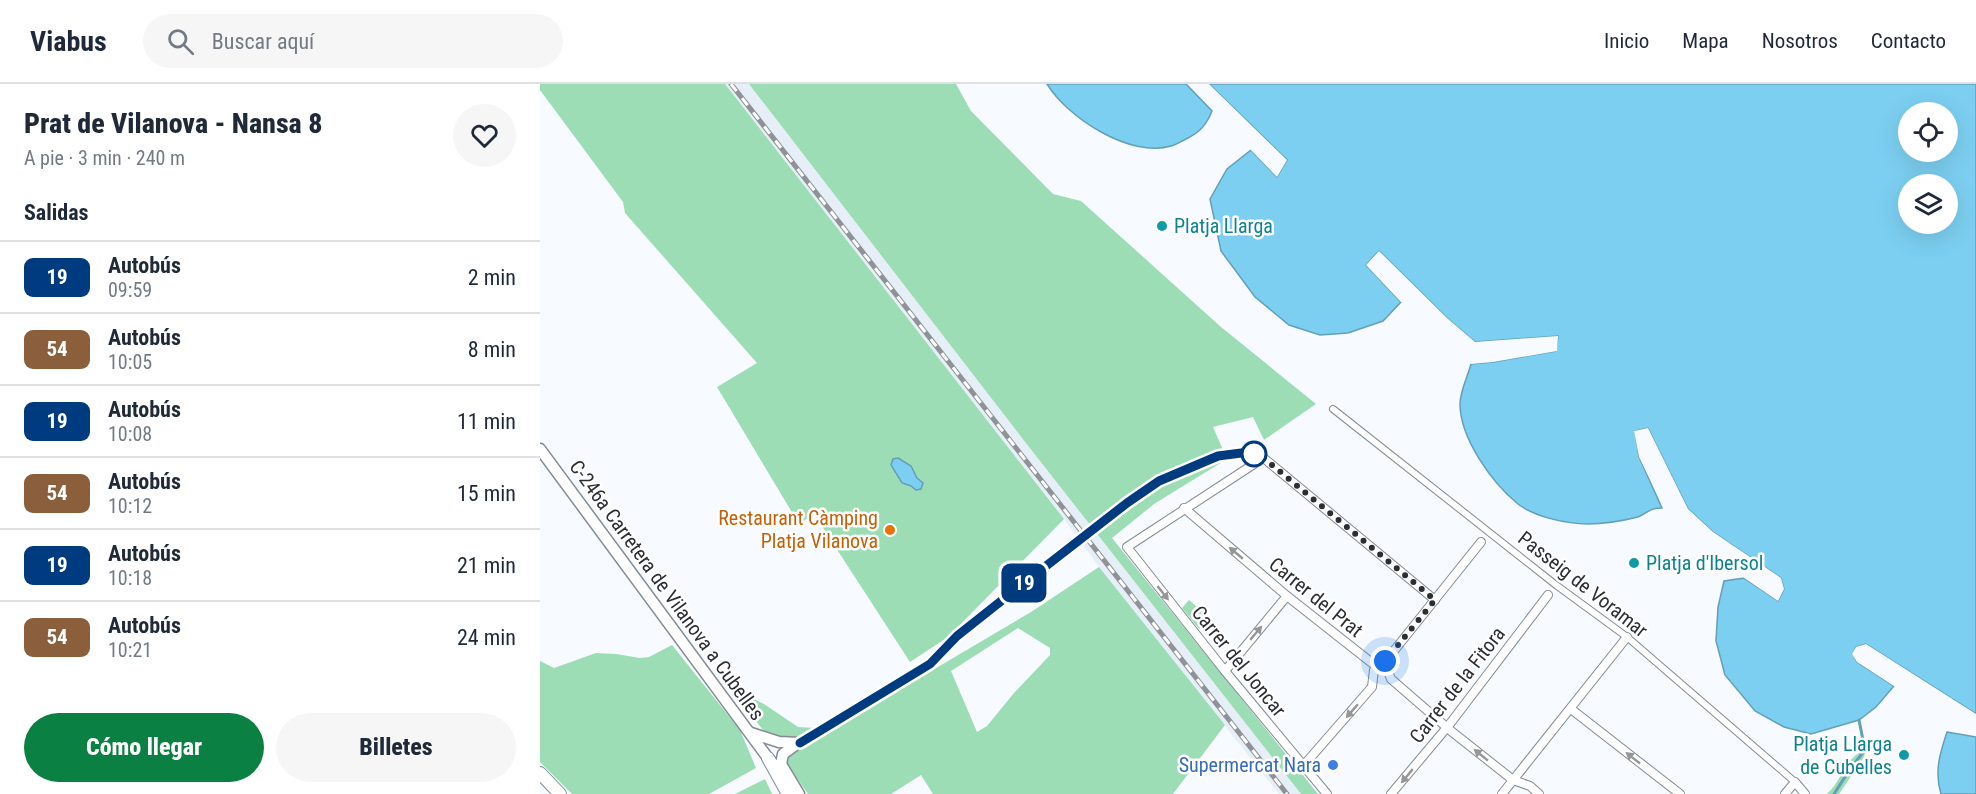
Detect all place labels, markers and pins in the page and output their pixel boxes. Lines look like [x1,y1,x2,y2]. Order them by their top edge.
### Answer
place label: Platja Llarga [1174,214,1273,238]
marker: Platja Llarga [1155,219,1169,233]
unlabelled marker [1241,441,1267,467]
place label: Restaurant Càmping Platja Vilanova [718,506,878,553]
marker: Restaurant Càmping Platja Vilanova [883,523,897,537]
place label: Platja d'Ibersol [1646,551,1763,575]
marker: Platja d'Ibersol [1627,556,1641,570]
place label: Platja Llarga de Cubelles [1793,732,1892,779]
marker: Platja Llarga de Cubelles [1897,748,1911,762]
place label: Supermercat Nara [1179,753,1321,777]
marker: Supermercat Nara [1326,758,1340,772]

